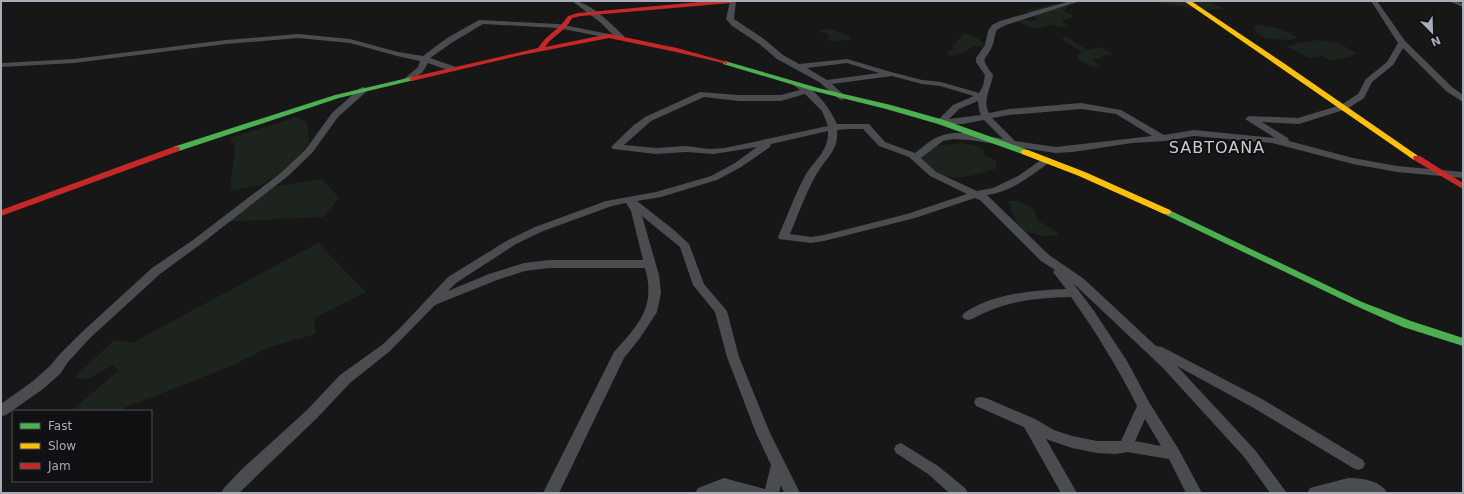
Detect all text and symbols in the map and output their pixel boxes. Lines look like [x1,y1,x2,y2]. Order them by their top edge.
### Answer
north arrow [1412,12,1452,52]
text: N [1429,33,1442,49]
district label: SABTOANA [1169,138,1265,157]
legend [12,410,152,482]
text: Fast [48,419,72,433]
text: Slow [48,439,76,453]
text: Jam [47,459,71,473]

